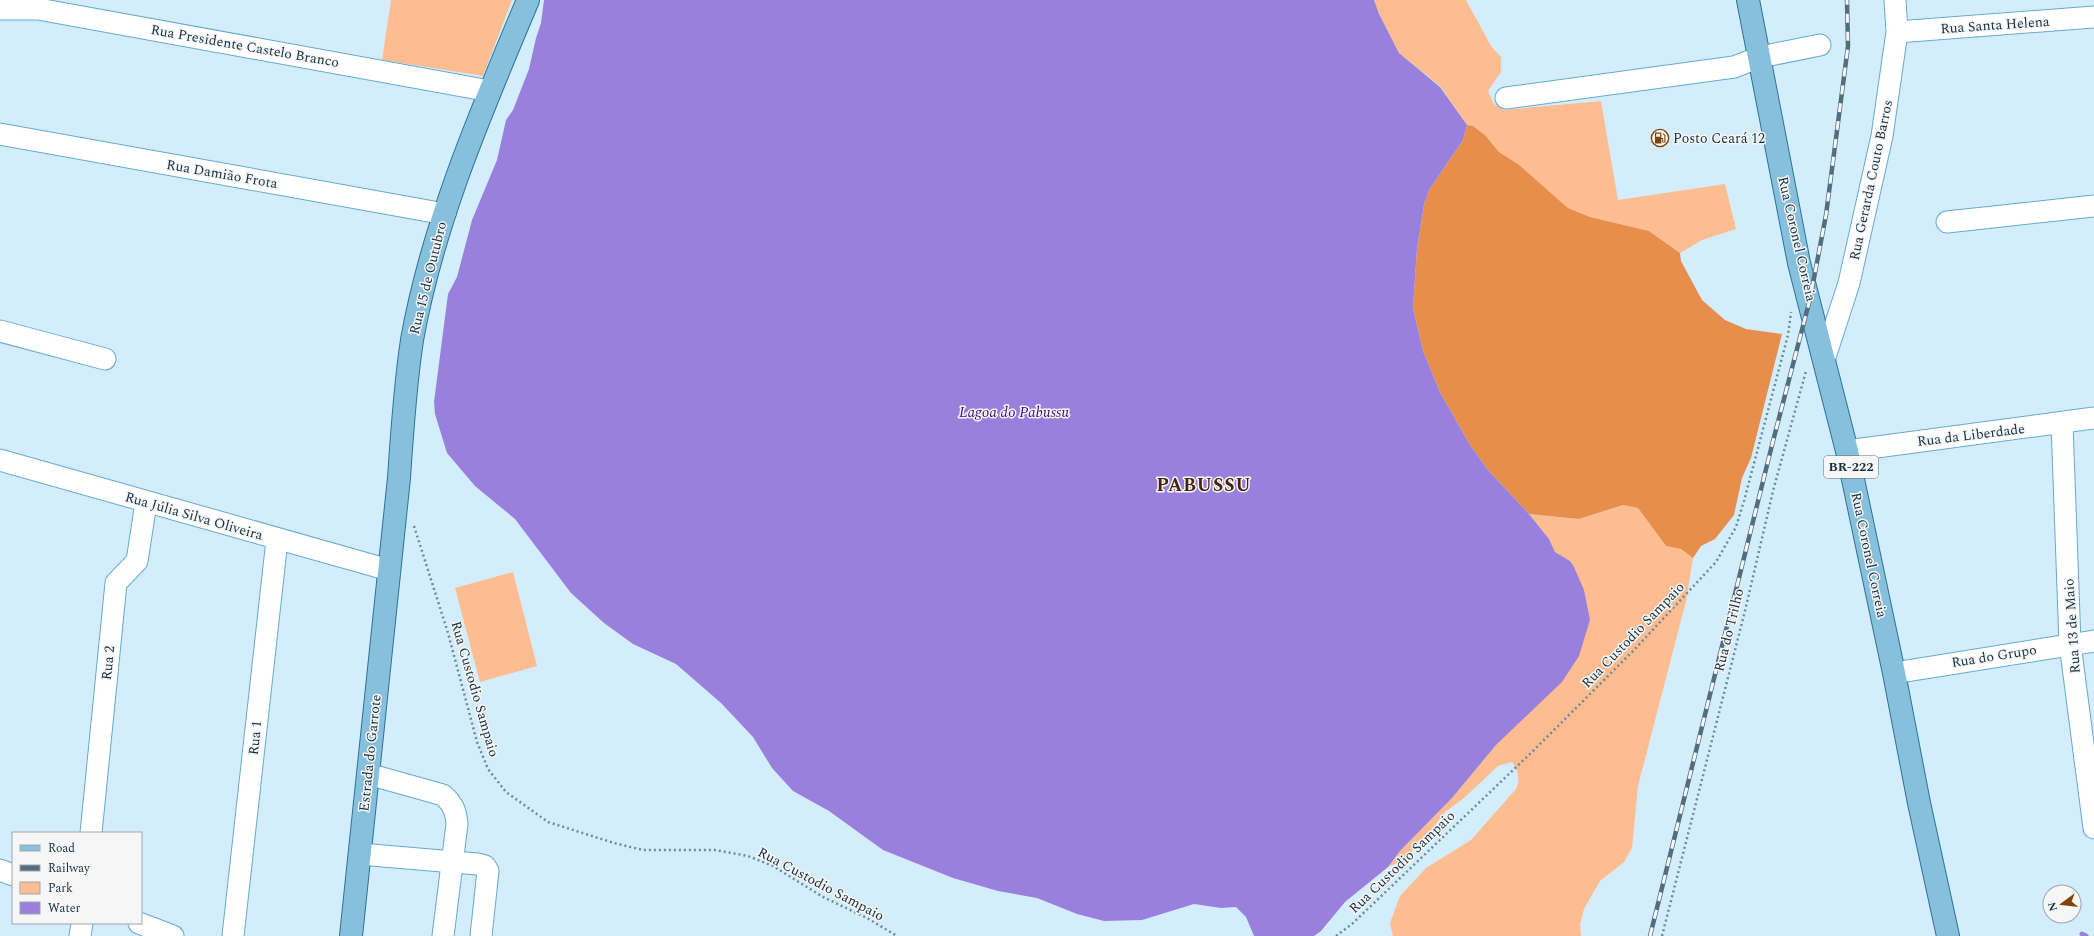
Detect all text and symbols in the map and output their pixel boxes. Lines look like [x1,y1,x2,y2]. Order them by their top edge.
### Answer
street label: Rua Santa Helena [1940,11,2050,39]
street label: Rua Presidente Castelo Branco [149,19,341,73]
street label: Rua Gerarda Couto Barros [1844,98,1898,262]
fuel station icon: Posto Ceará 12 [1650,128,1670,148]
place label: Posto Ceará 12 [1673,128,1765,149]
street label: Rua Damião Frota [165,154,279,194]
street label: Rua Coronel Correia [1772,174,1822,304]
street label: Rua 15 de Outubro [404,219,452,337]
water label: Lagoa do Pabussu [959,401,1069,424]
street label: Rua da Liberdade [1916,418,2026,452]
road number: BR-222 [1824,456,1878,478]
district label: PABUSSU [1156,472,1252,499]
street label: Rua Júlia Silva Oliveira [123,486,266,546]
street label: Rua Coronel Correia [1845,490,1893,620]
street label: Rua Custodio Sampaio [1577,577,1689,693]
street label: Rua 13 de Maio [2058,578,2086,674]
street label: Rua do Trilho [1709,586,1749,674]
street label: Rua Custodio Sampaio [446,619,504,759]
street label: Rua do Grupo [1950,639,2038,673]
street label: Rua 2 [96,645,120,681]
street label: Estrada do Garrote [353,693,387,813]
street label: Rua 1 [243,720,267,756]
street label: Rua Custodio Sampaio [1344,806,1460,918]
legend [12,832,142,924]
text: Road [48,839,75,858]
street label: Rua Custodio Sampaio [754,842,888,926]
text: Railway [48,859,91,878]
text: Park [48,879,73,898]
north arrow [2042,884,2082,924]
text: Water [48,899,80,918]
text: N [2043,900,2062,913]

